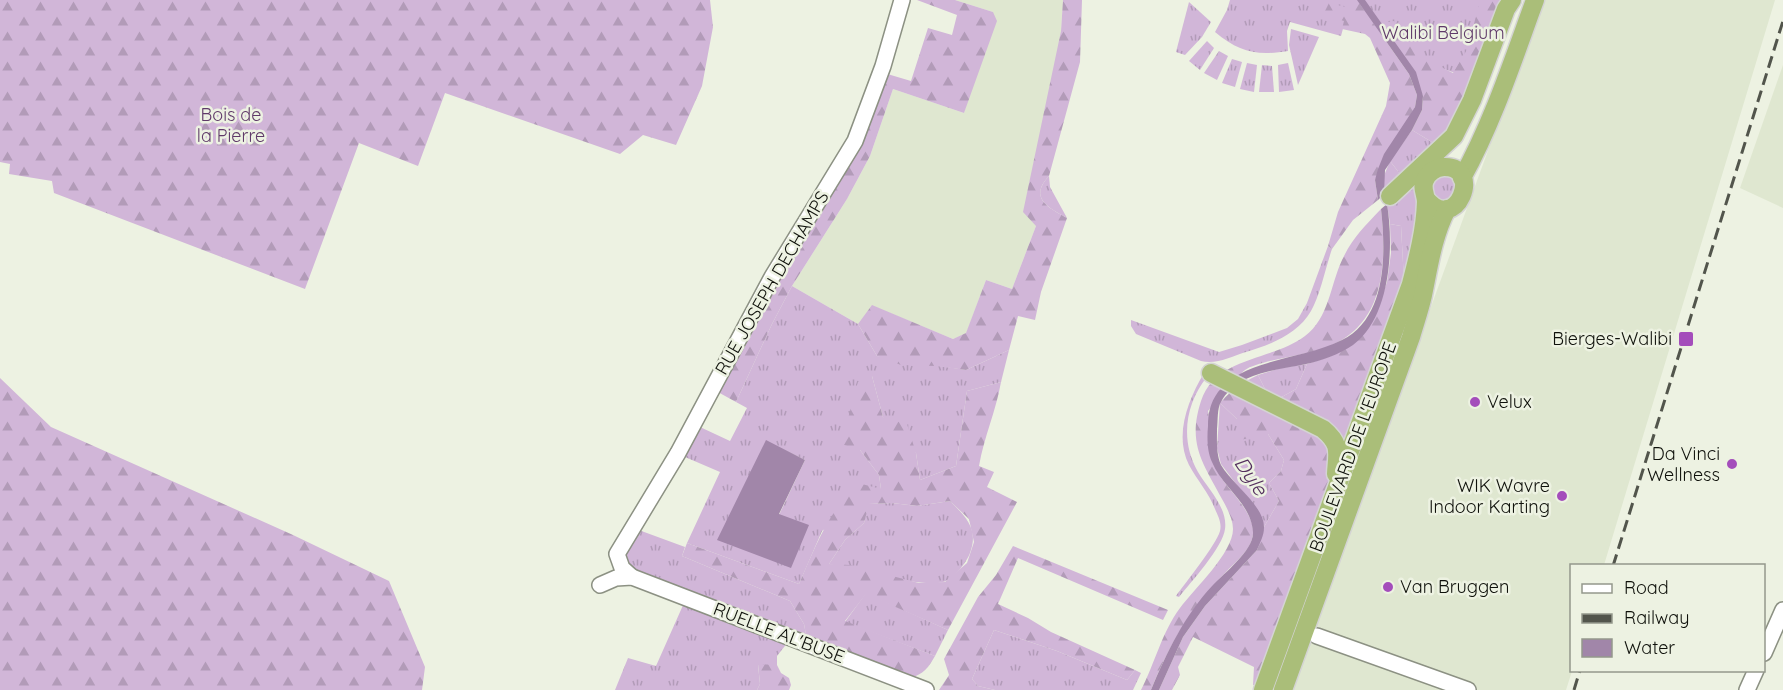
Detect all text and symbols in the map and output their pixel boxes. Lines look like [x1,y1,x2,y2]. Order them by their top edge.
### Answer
park label: Walibi Belgium [1381,21,1505,44]
park label: Bois de la Pierre [197,103,265,147]
street label: RUE JOSEPH DECHAMPS [710,187,834,379]
place label: Bierges-Walibi [1552,327,1672,350]
marker: Bierges-Walibi [1677,330,1695,348]
street label: BOULEVARD DE L'EUROPE [1304,339,1401,555]
place label: Velux [1487,390,1532,413]
marker: Velux [1468,395,1482,409]
place label: Da Vinci Wellness [1647,442,1720,486]
water label: Dyle [1229,452,1274,500]
marker: Da Vinci Wellness [1725,457,1739,471]
place label: WIK Wavre Indoor Karting [1429,474,1550,518]
marker: WIK Wavre Indoor Karting [1555,489,1569,503]
legend [1570,564,1765,672]
place label: Van Bruggen [1400,575,1509,598]
text: Road [1624,576,1669,599]
marker: Van Bruggen [1381,580,1395,594]
street label: RUELLE AL'BUSE [710,597,848,668]
text: Railway [1624,606,1690,629]
text: Water [1624,636,1675,659]

